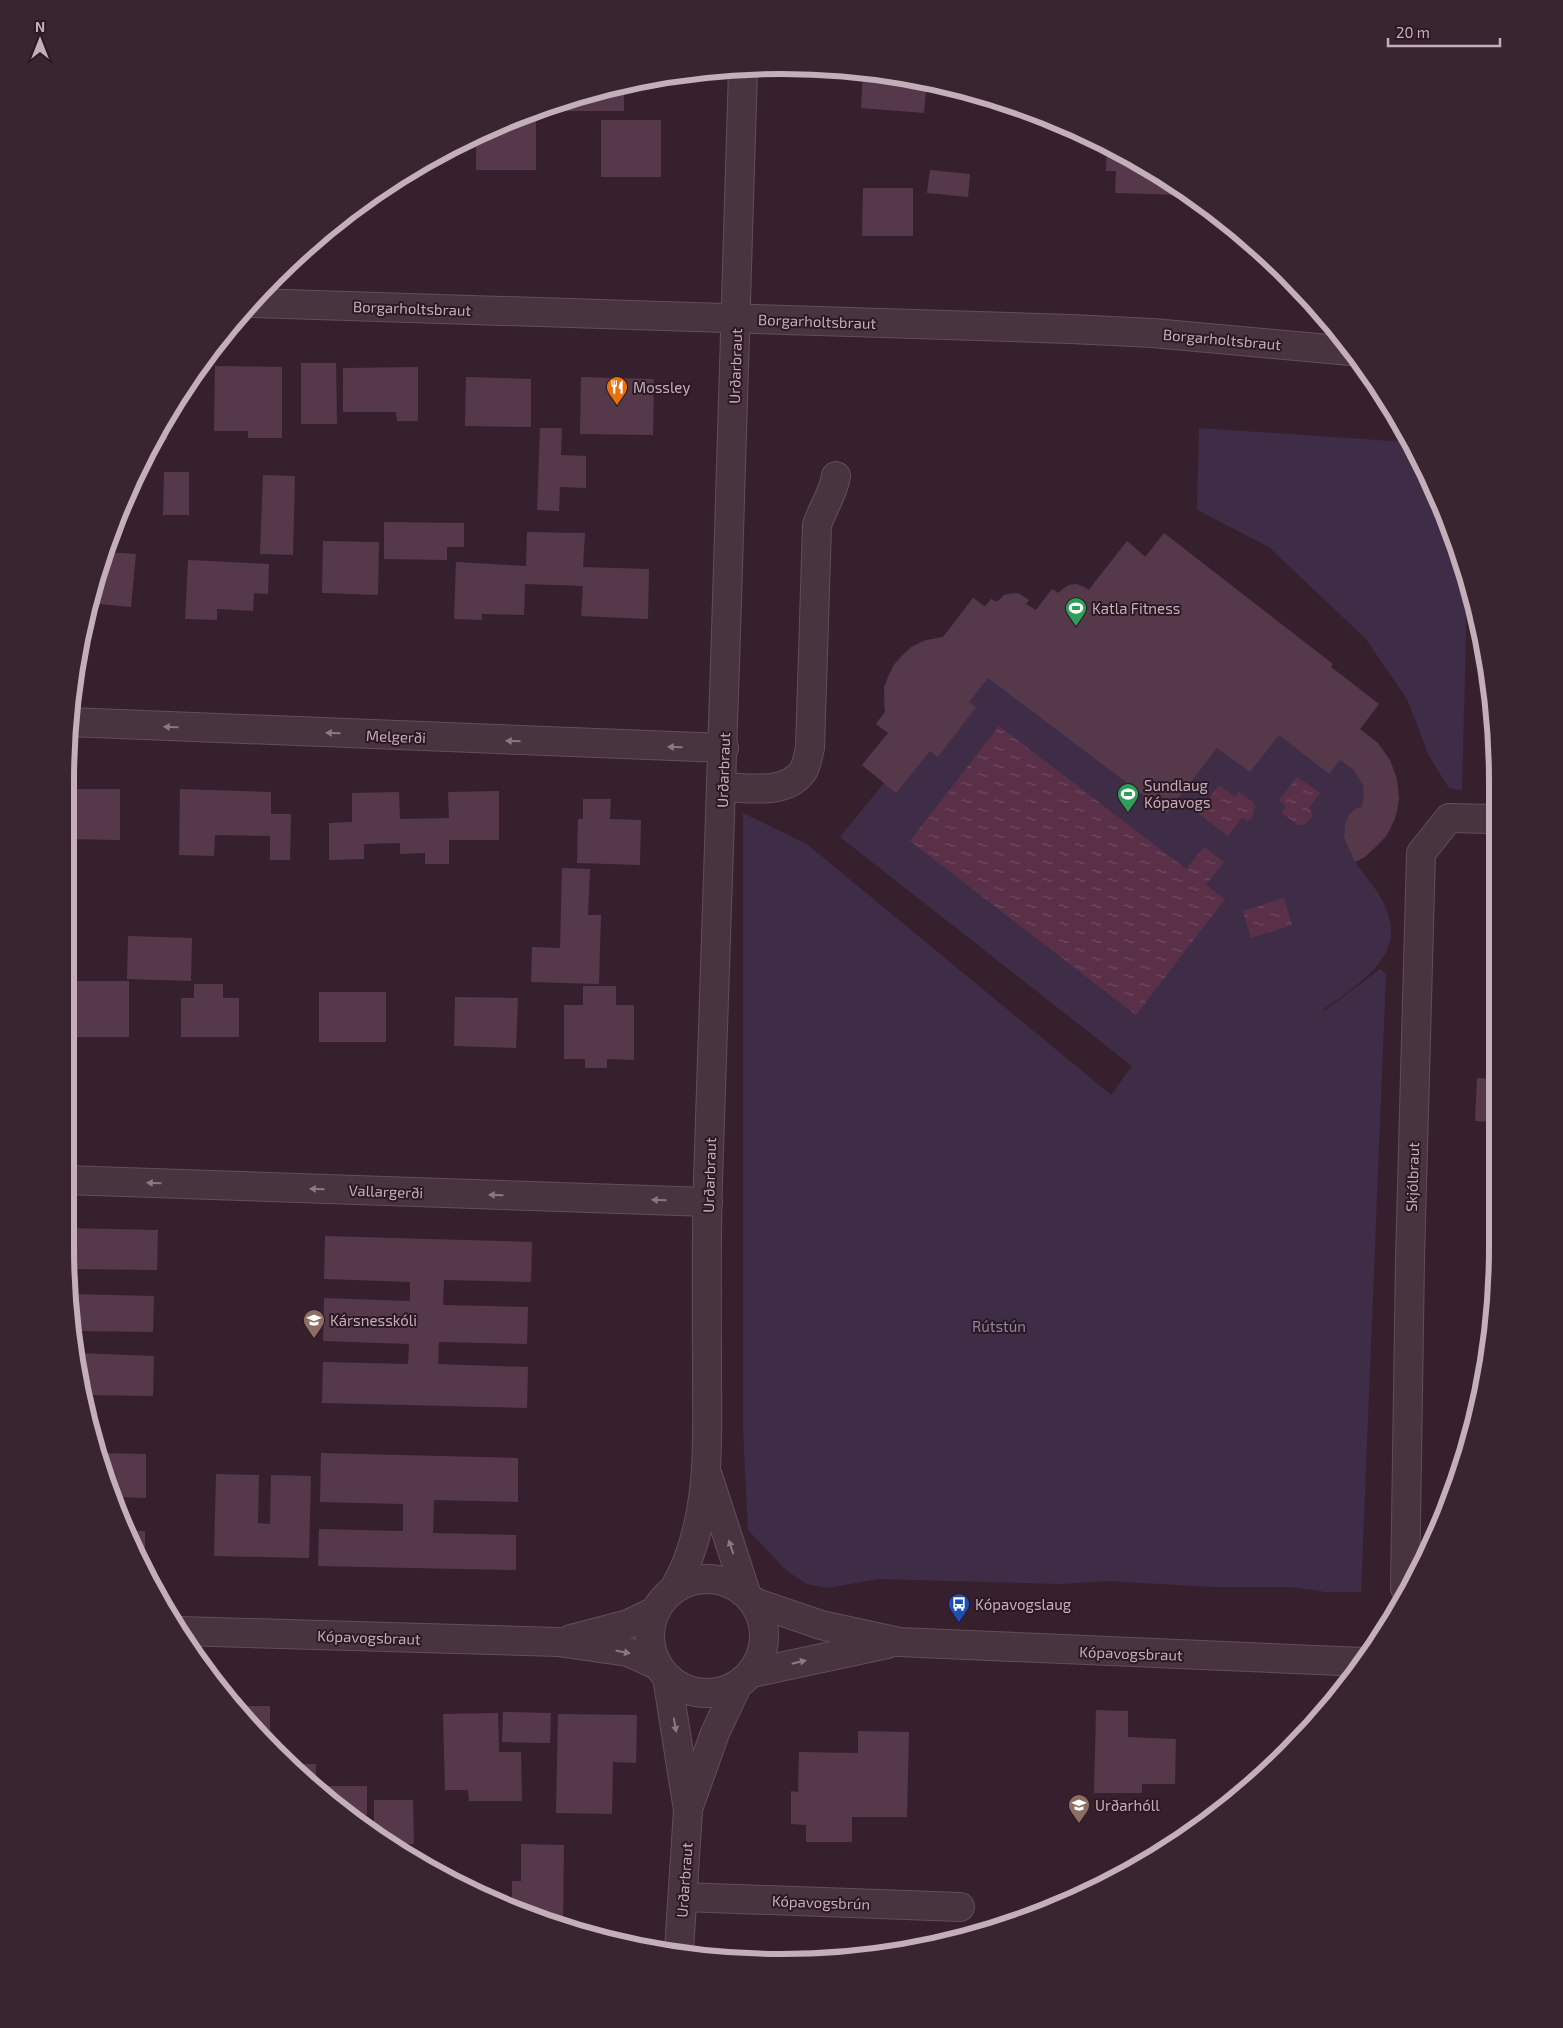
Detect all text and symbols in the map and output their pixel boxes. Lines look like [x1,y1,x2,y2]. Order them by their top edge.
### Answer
north arrow [15,15,65,65]
scale bar [1388,15,1500,47]
text: N [35,18,45,35]
text: 20 m [1396,23,1430,41]
street label: Borgarholtsbraut [353,297,472,319]
street label: Borgarholtsbraut [758,310,877,332]
street label: Borgarholtsbraut [1162,325,1282,353]
street label: Urðarbraut [725,328,745,404]
restaurant icon: Mossley [605,375,629,406]
place label: Mossley [633,378,690,396]
sports icon: Katla Fitness [1064,596,1088,627]
place label: Katla Fitness [1092,599,1180,617]
one-way arrow [162,722,178,730]
street label: Melgerði [366,726,426,746]
one-way arrow [325,729,341,737]
street label: Urðarbraut [713,732,733,808]
one-way arrow [504,736,520,744]
one-way arrow [667,743,683,751]
place label: Sundlaug Kópavogs [1144,776,1211,811]
sports icon: Sundlaug Kópavogs [1116,782,1140,813]
street label: Urðarbraut [699,1137,719,1213]
street label: Skjólbraut [1402,1142,1423,1212]
one-way arrow [146,1179,162,1187]
street label: Vallargerði [348,1181,424,1201]
one-way arrow [308,1184,324,1192]
one-way arrow [488,1191,504,1199]
one-way arrow [651,1196,667,1204]
school or university icon: Kársnesskóli [302,1308,326,1339]
place label: Kársnesskóli [330,1311,417,1329]
park label: Rútstún [972,1317,1026,1335]
one-way arrow [727,1539,734,1554]
bus stop icon: Kópavogslaug [947,1592,971,1623]
place label: Kópavogslaug [975,1595,1072,1613]
street label: Kópavogsbraut [317,1626,421,1648]
street label: Kópavogsbraut [1079,1642,1183,1664]
one-way arrow [615,1648,630,1656]
one-way arrow [792,1658,807,1666]
one-way arrow [672,1718,680,1734]
school or university icon: Urðarhóll [1067,1793,1091,1824]
place label: Urðarhóll [1095,1796,1160,1814]
street label: Urðarbraut [672,1841,696,1918]
street label: Kópavogsbrún [772,1891,870,1913]

